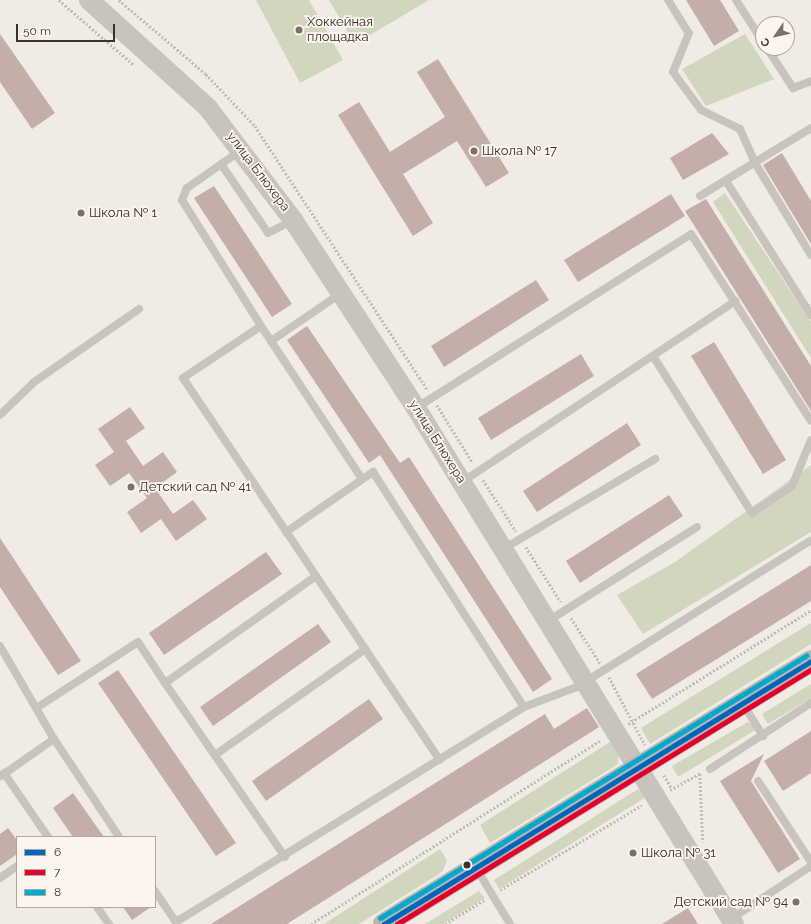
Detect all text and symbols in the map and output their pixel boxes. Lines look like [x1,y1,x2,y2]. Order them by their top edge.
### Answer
place label: Хоккейная площадка [307,15,373,46]
scale bar [18,16,117,42]
north arrow [755,16,795,56]
text: 50 m [23,24,51,38]
marker: Хоккейная площадка [294,25,304,35]
text: С [758,36,773,49]
street label: улица Блюхера [223,129,293,215]
place label: Школа № 17 [482,143,557,159]
marker: Школа № 17 [469,146,479,156]
place label: Школа № 1 [89,205,157,221]
marker: Школа № 1 [76,208,86,218]
street label: улица Блюхера [405,397,469,487]
place label: Детский сад № 41 [139,479,251,495]
marker: Детский сад № 41 [126,482,136,492]
legend [16,836,156,908]
text: 6 [54,845,61,859]
place label: Школа № 31 [641,845,716,861]
marker: Школа № 31 [628,848,638,858]
unlabelled marker [462,860,472,870]
text: 7 [54,865,60,879]
text: 8 [54,885,61,899]
place label: Детский сад № 94 [674,894,788,910]
marker: Детский сад № 94 [791,897,801,907]

